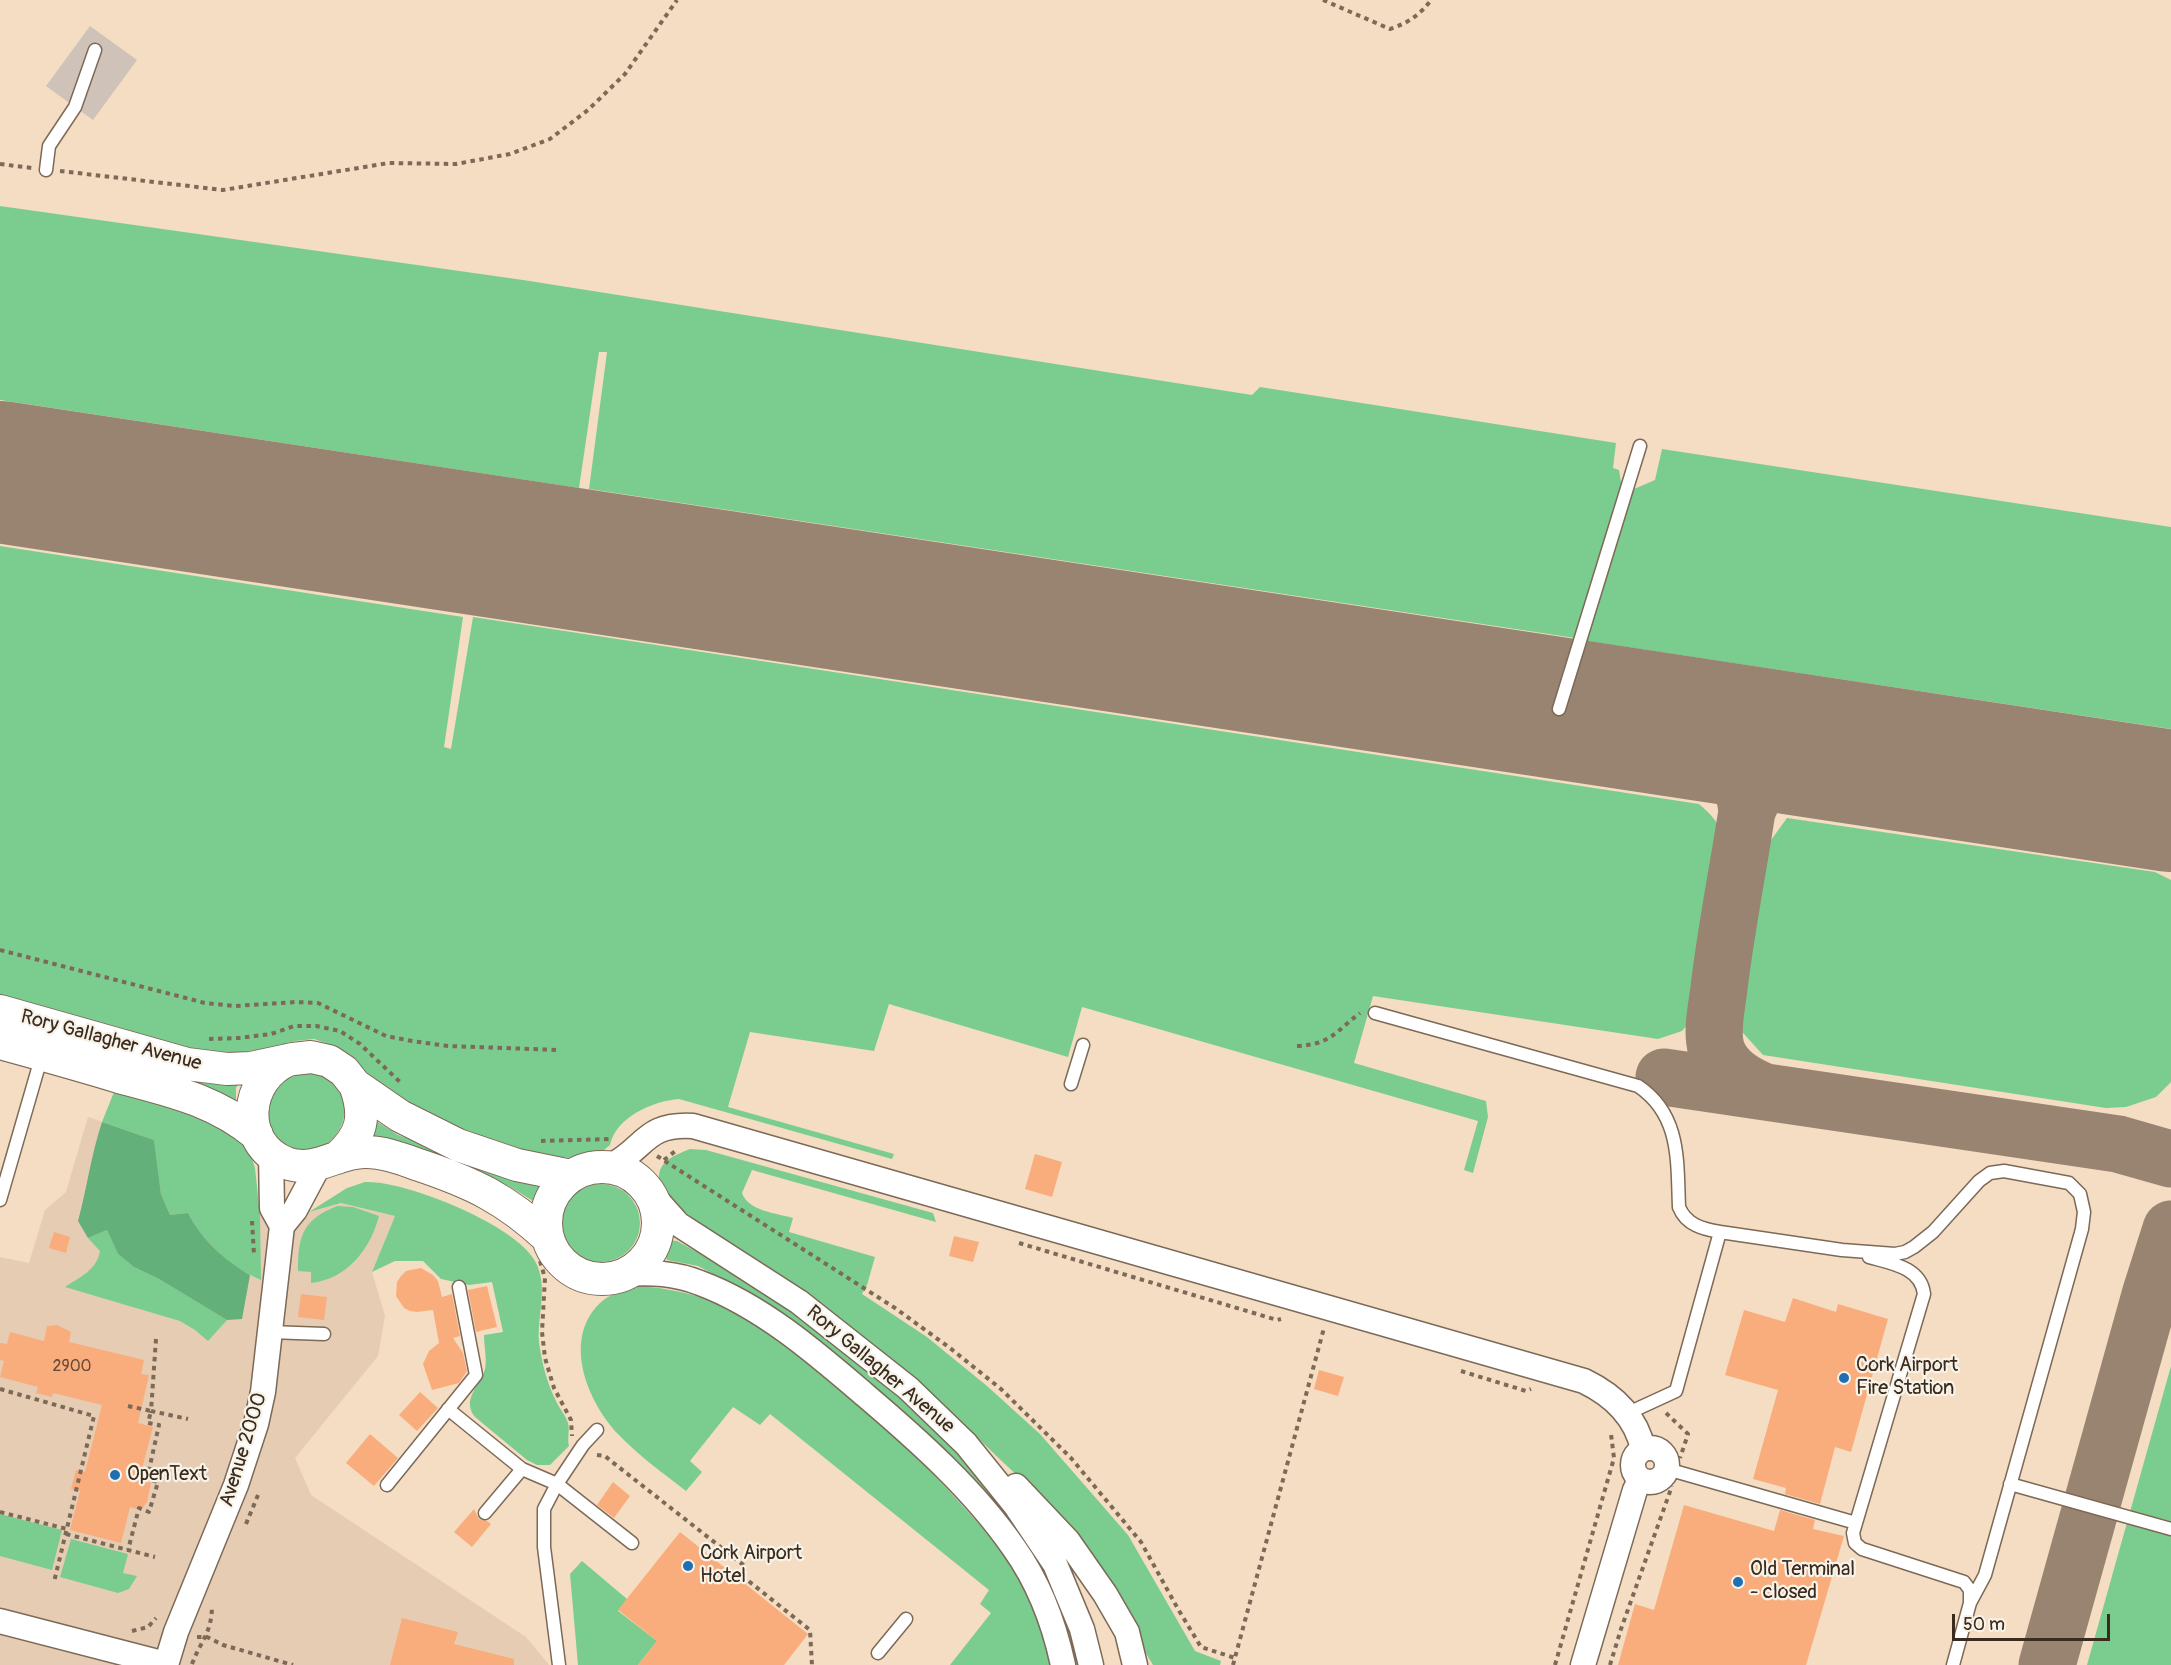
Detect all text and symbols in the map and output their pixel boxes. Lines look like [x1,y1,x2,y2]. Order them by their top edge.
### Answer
street label: Rory Gallagher Avenue [18,1005,204,1077]
street label: Rory Gallagher Avenue [801,1301,959,1439]
place label: Cork Airport Fire Station [1856,1354,1958,1401]
house number: 2900 [52,1357,92,1377]
marker: Cork Airport Fire Station [1837,1371,1851,1385]
street label: Avenue 2000 [215,1390,273,1510]
place label: OpenText [127,1463,207,1487]
marker: OpenText [108,1468,122,1482]
place label: Cork Airport Hotel [700,1542,802,1589]
place label: Old Terminal - closed [1750,1558,1855,1605]
marker: Cork Airport Hotel [681,1559,695,1573]
marker: Old Terminal - closed [1731,1575,1745,1589]
scale bar [1955,1602,2112,1640]
text: 50 m [1963,1613,2005,1636]

